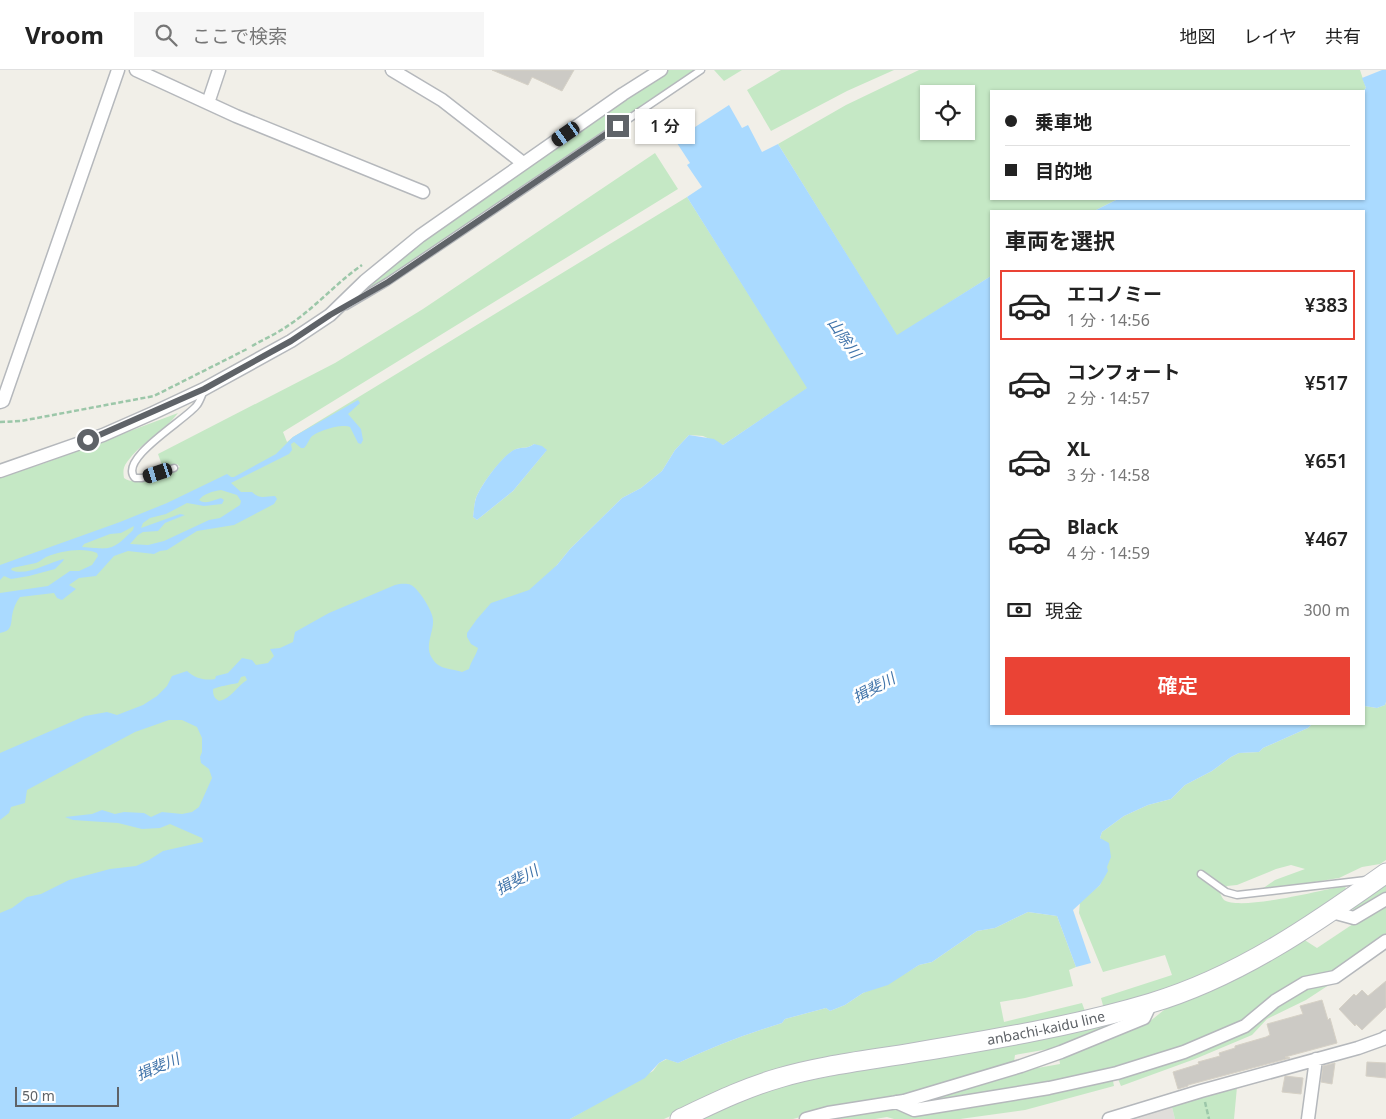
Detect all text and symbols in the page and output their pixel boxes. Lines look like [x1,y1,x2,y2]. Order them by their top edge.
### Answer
search box [134,12,484,57]
text: Vroom [25,18,104,51]
icon: search [152,21,180,49]
text: ここで検索 [192,23,287,49]
text: 地図 [1180,24,1216,48]
text: レイヤ [1244,24,1297,48]
text: 共有 [1325,24,1361,48]
map controls [920,85,975,140]
button: locate [920,85,975,140]
callout: 1 分 [636,108,696,144]
text: 乗車地 [1035,109,1092,135]
route end [607,115,629,137]
text: 1 分 [650,115,680,137]
car [549,119,582,149]
text: 目的地 [1035,158,1092,184]
text: 車両を選択 [1005,225,1115,255]
text: エコノミー [1067,281,1162,307]
icon: car [1007,283,1052,328]
text: ¥383 [1305,292,1348,318]
text: 1 分 · 14:56 [1067,309,1150,331]
water label: 山除川 [824,313,867,363]
text: コンフォート [1067,359,1180,385]
icon: car [1007,361,1052,406]
text: ¥517 [1305,370,1348,396]
text: 2 分 · 14:57 [1067,387,1150,409]
route start [77,429,99,451]
text: XL [1067,436,1090,462]
icon: car [1007,439,1052,484]
text: ¥651 [1305,448,1348,474]
car [141,461,174,485]
text: 3 分 · 14:58 [1067,464,1150,486]
text: Black [1067,514,1118,540]
icon: car [1007,517,1052,562]
text: ¥467 [1305,526,1348,552]
text: 4 分 · 14:59 [1067,542,1150,564]
icon: cash [1005,596,1033,624]
text: 現金 [1045,598,1083,624]
text: 300 m [1303,599,1350,621]
button: 確定 [1005,657,1350,715]
water label: 揖斐川 [849,667,900,707]
water label: 揖斐川 [492,859,543,899]
street label: anbachi-kaidu line [985,1006,1107,1049]
water label: 揖斐川 [133,1047,184,1084]
scale bar [15,1084,119,1107]
text: 50 m [22,1086,55,1105]

